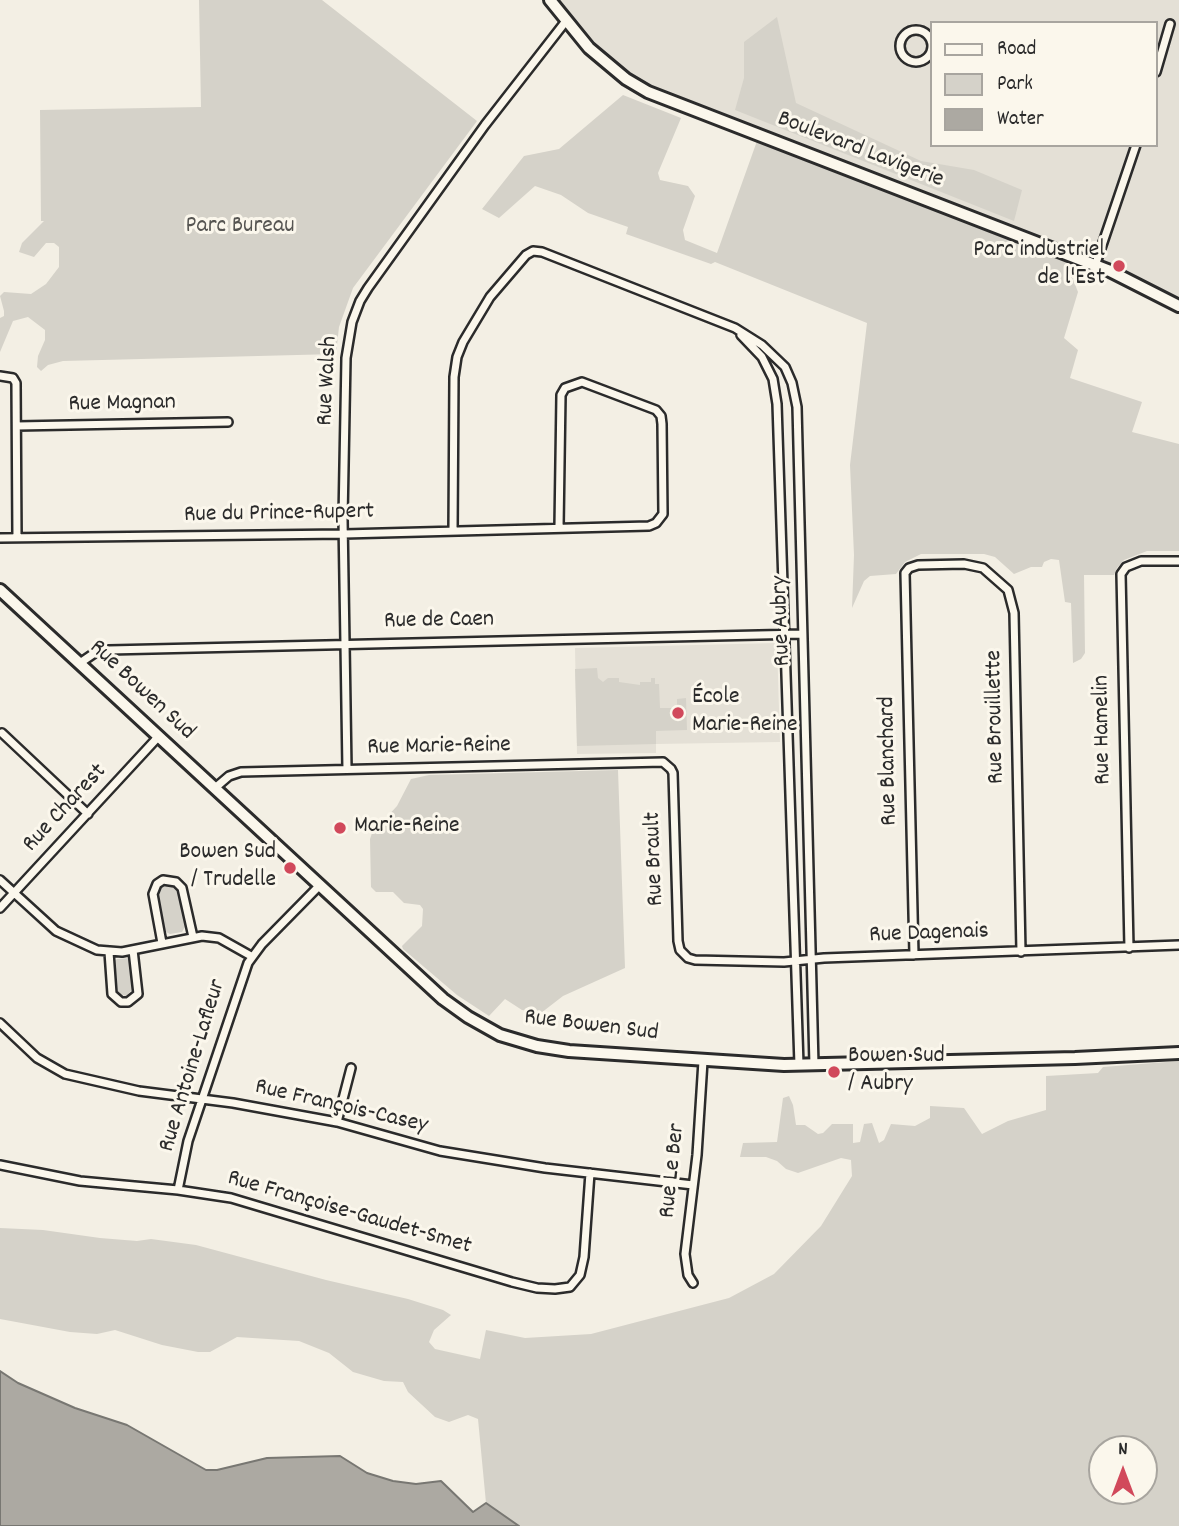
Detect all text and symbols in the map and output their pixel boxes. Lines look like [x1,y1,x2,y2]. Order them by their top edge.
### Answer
legend [930,21,1158,147]
text: Road [997,35,1036,65]
text: Park [997,70,1033,100]
text: Water [997,105,1044,135]
street label: Boulevard Lavigerie [773,106,947,196]
park label: Parc Bureau [186,214,294,242]
place label: Parc industriel de l'Est [973,238,1105,294]
marker: Parc industriel de l'Est [1111,258,1127,274]
street label: Rue Walsh [312,335,346,427]
street label: Rue Magnan [68,390,176,420]
street label: Rue du Prince-Rupert [184,499,374,531]
street label: Rue Aubry [767,575,799,667]
street label: Rue de Caen [384,607,494,637]
street label: Rue Bowen Sud [82,634,200,748]
street label: Rue Brouillette [981,650,1013,784]
street label: Rue Hamelin [1089,675,1119,785]
place label: École Marie-Reine [692,685,798,741]
street label: Rue Blanchard [874,696,906,826]
marker: École Marie-Reine [670,705,686,721]
street label: Rue Marie-Reine [367,732,511,764]
street label: Rue Charest [18,759,114,859]
street label: Rue Brault [640,811,672,907]
place label: Marie-Reine [354,814,460,842]
marker: Marie-Reine [332,820,348,836]
place label: Bowen Sud / Trudelle [179,840,276,896]
marker: Bowen Sud / Trudelle [282,860,298,876]
street label: Rue Dagenais [869,919,989,951]
street label: Rue Antoine-Lafleur [154,976,234,1156]
street label: Rue Bowen Sud [522,1004,660,1050]
place label: Bowen Sud / Aubry [848,1044,945,1100]
marker: Bowen Sud / Aubry [826,1064,842,1080]
street label: Rue François-Casey [252,1074,430,1142]
street label: Rue Le Ber [655,1122,693,1220]
street label: Rue Françoise-Gaudet-Smet [224,1165,474,1263]
north arrow [1088,1435,1158,1505]
text: N [1118,1437,1128,1464]

